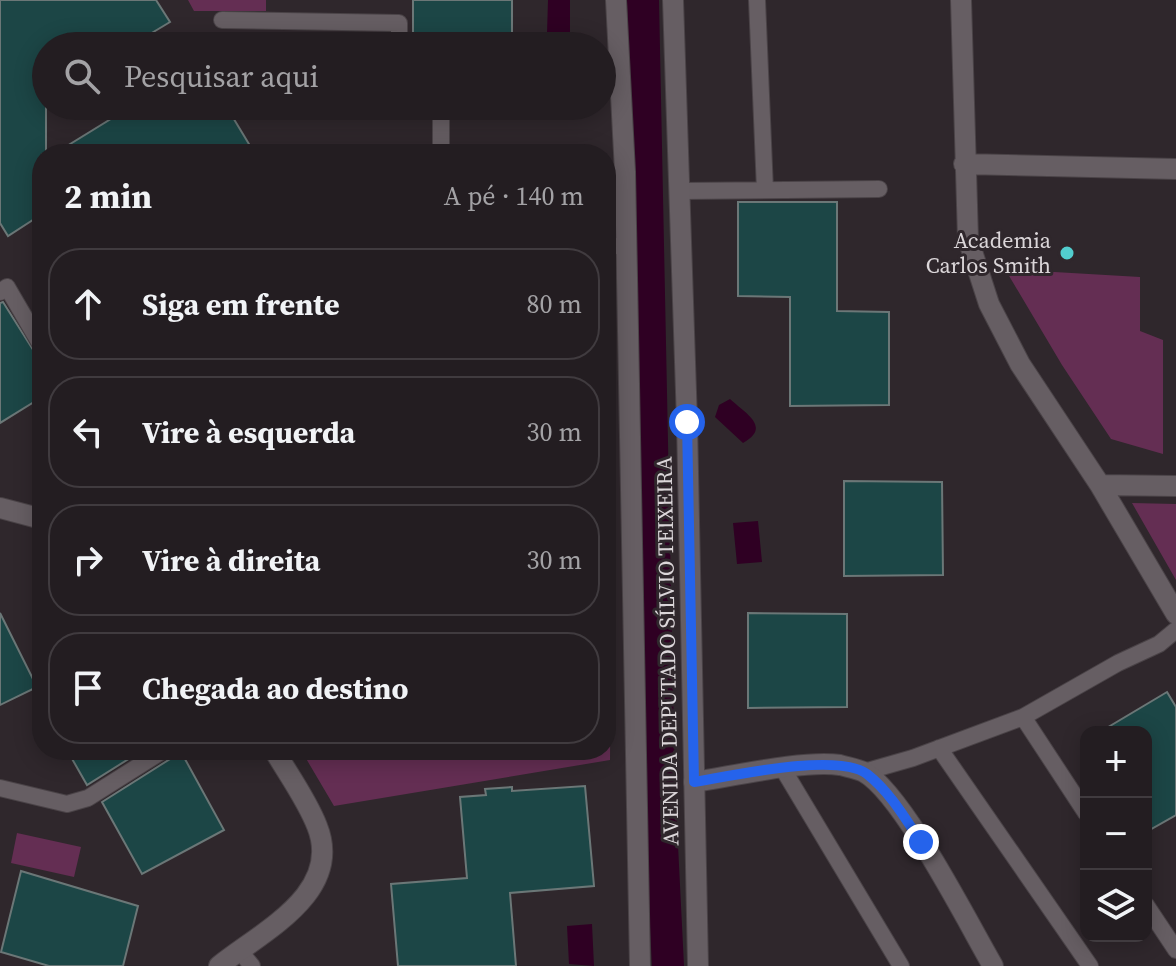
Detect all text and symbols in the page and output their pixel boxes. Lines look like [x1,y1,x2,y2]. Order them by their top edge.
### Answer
search box [32,32,616,120]
icon: search [60,54,104,98]
text: Pesquisar aqui [124,56,319,97]
text: 2 min [64,173,152,219]
text: A pé · 140 m [444,178,584,214]
place label: Academia Carlos Smith [926,225,1052,280]
marker: Academia Carlos Smith [1058,244,1076,262]
icon: ahead [66,282,110,326]
text: Siga em frente [142,284,340,325]
text: 80 m [527,286,582,322]
route start [669,404,705,440]
icon: left [66,410,110,454]
text: Vire à esquerda [142,412,355,453]
text: 30 m [527,414,582,450]
street label: AVENIDA DEPUTADO SÍLVIO TEIXEIRA [649,456,685,846]
icon: right [66,538,110,582]
text: Vire à direita [142,540,321,581]
text: 30 m [527,542,582,578]
icon: arrive [66,666,110,710]
text: Chegada ao destino [142,668,408,709]
map controls [1080,726,1152,942]
button: + [1080,726,1152,798]
button: − [1080,798,1152,870]
route end [903,824,939,860]
button: layers [1080,870,1152,942]

